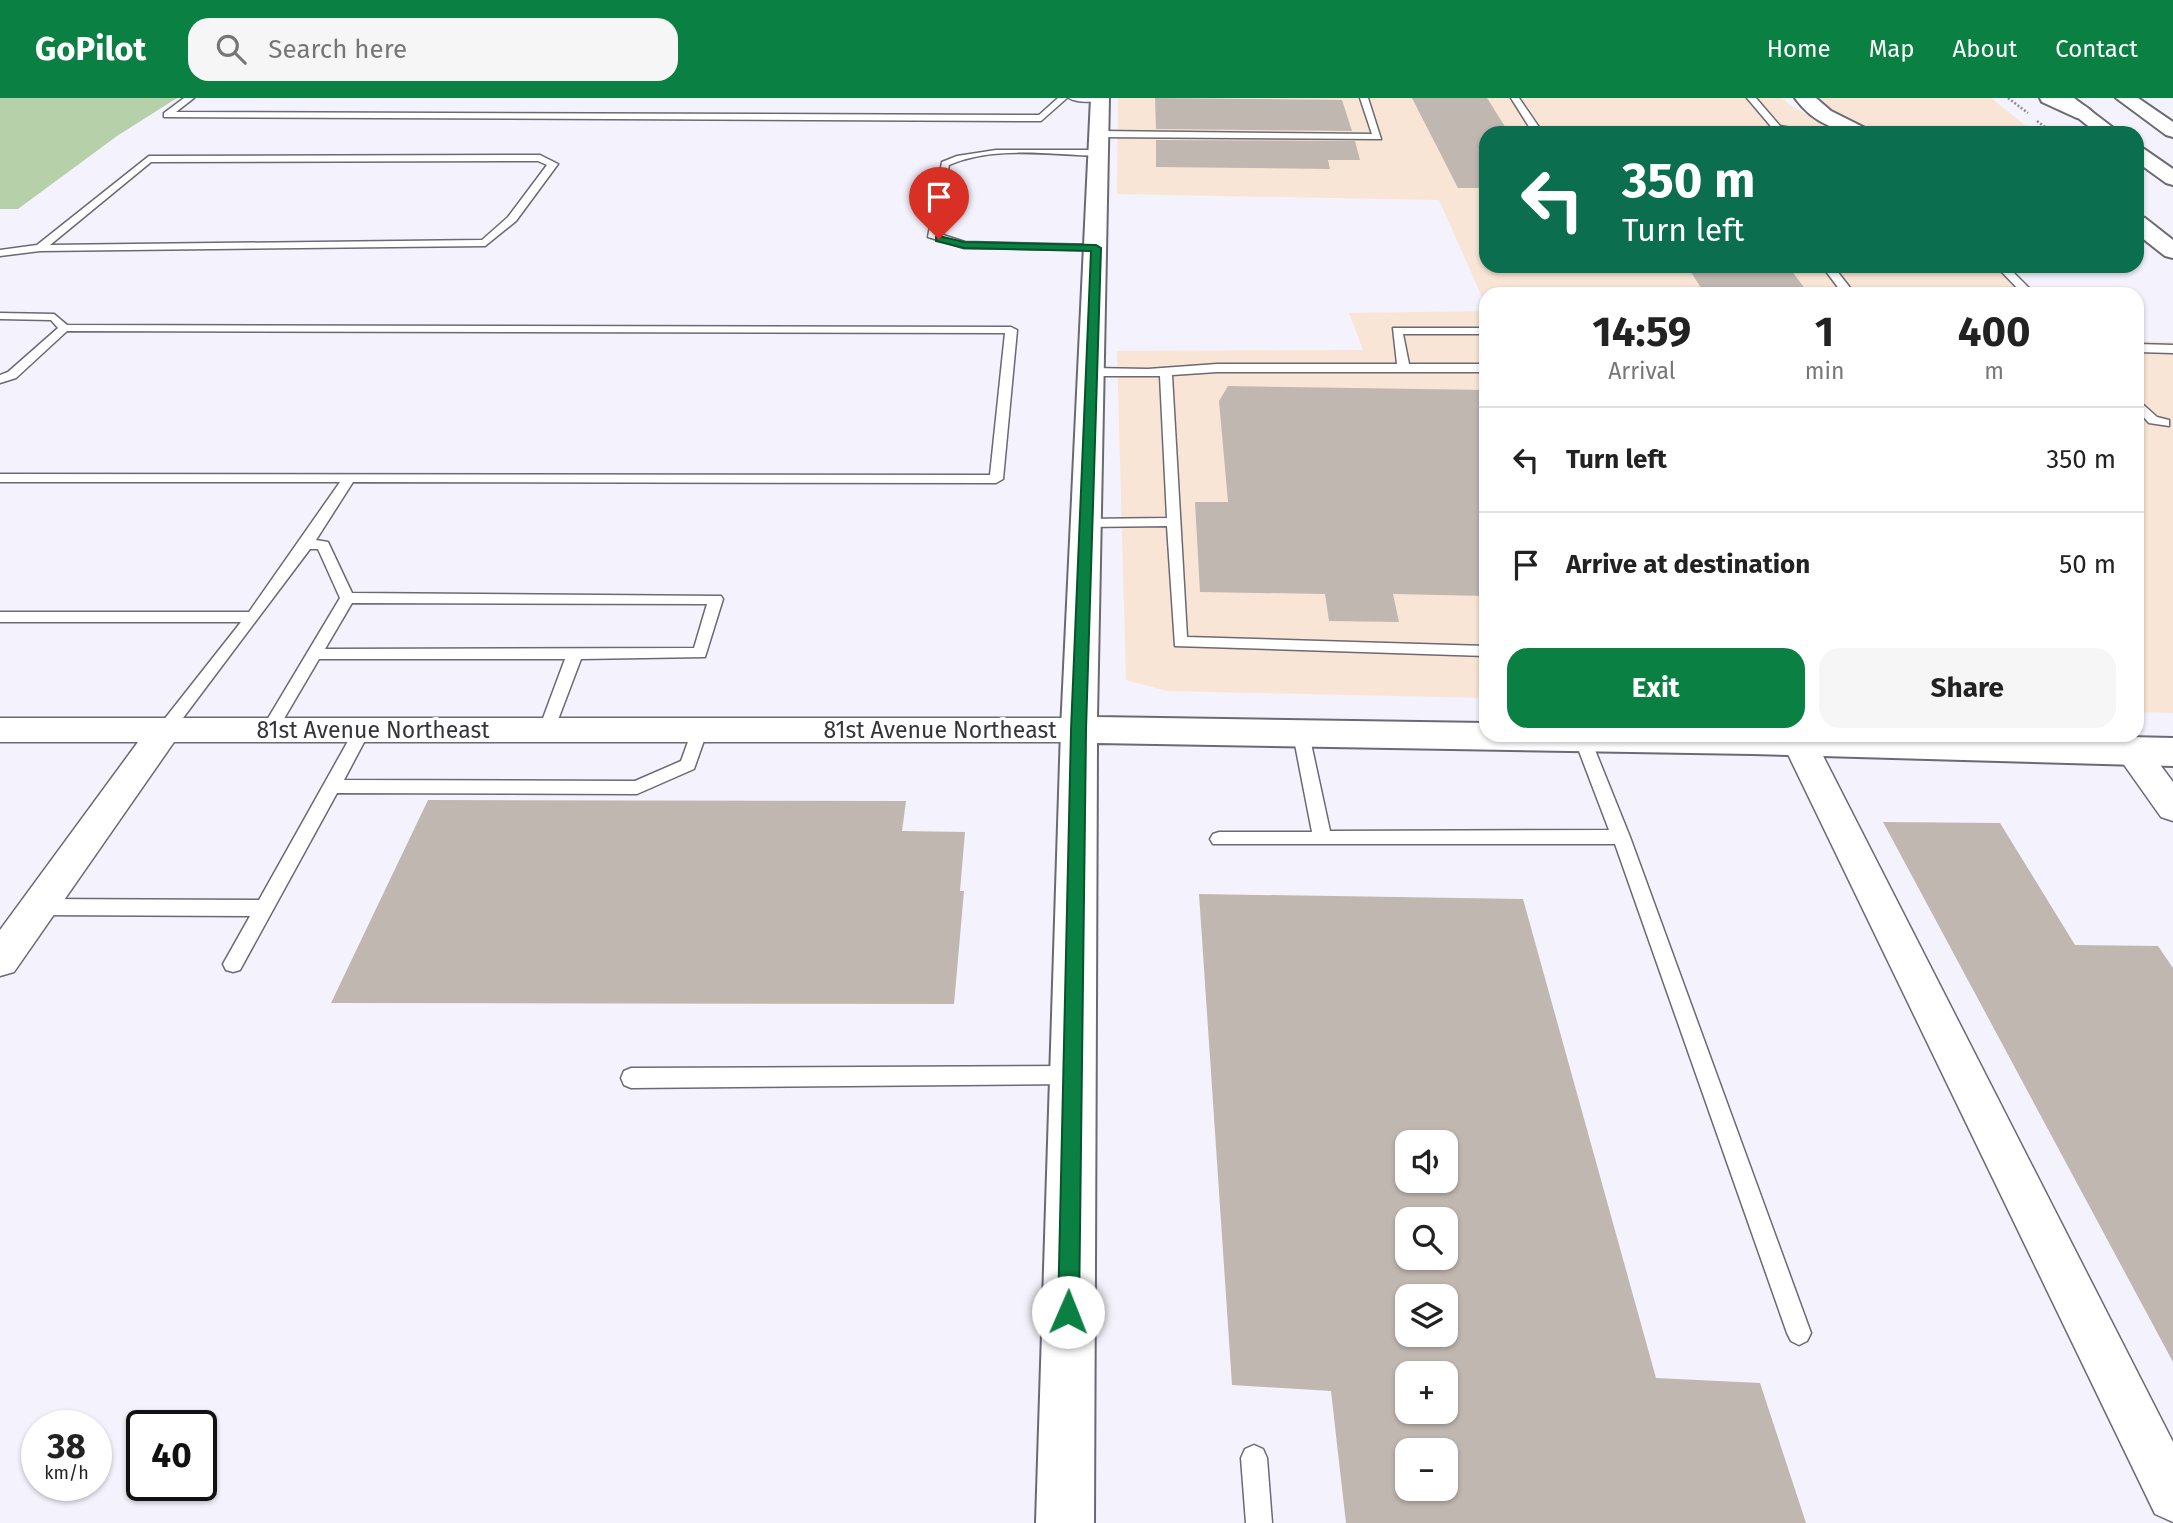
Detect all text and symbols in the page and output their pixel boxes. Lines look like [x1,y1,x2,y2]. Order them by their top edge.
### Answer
search box [188,18,678,81]
text: GoPilot [35,29,146,69]
icon: search [212,30,250,68]
text: Search here [268,34,407,65]
text: Home [1767,35,1831,63]
text: Map [1869,35,1915,63]
text: About [1953,35,2017,63]
text: Contact [2055,35,2138,63]
text: 350 m [1622,151,1755,210]
icon: left [1507,154,1598,245]
pin [909,167,969,239]
icon: arrive [920,178,958,216]
text: Turn left [1622,211,1744,249]
text: 14:59 [1592,307,1691,357]
text: 1 [1815,307,1834,357]
text: 400 [1958,307,2031,357]
text: Arrival [1608,357,1676,385]
text: min [1805,357,1844,385]
text: m [1984,357,2004,385]
icon: left [1507,441,1545,479]
text: Turn left [1566,444,1667,475]
text: 350 m [2046,444,2116,475]
icon: arrive [1507,546,1545,584]
text: Arrive at destination [1566,549,1810,580]
text: 50 m [2059,549,2116,580]
button: Exit [1507,648,1805,728]
button: Share [1819,648,2116,728]
street label: 81st Avenue Northeast [257,716,490,744]
street label: 81st Avenue Northeast [824,716,1057,744]
map controls [1395,1130,1458,1501]
button: sound [1395,1130,1458,1193]
button: search [1395,1207,1458,1270]
position arrow [1031,1275,1105,1349]
button: layers [1395,1284,1458,1347]
button: + [1395,1361,1458,1424]
speed limit sign: 40 [126,1410,217,1501]
text: 38 [47,1425,86,1467]
button: − [1395,1438,1458,1501]
text: km/h [44,1462,89,1484]

